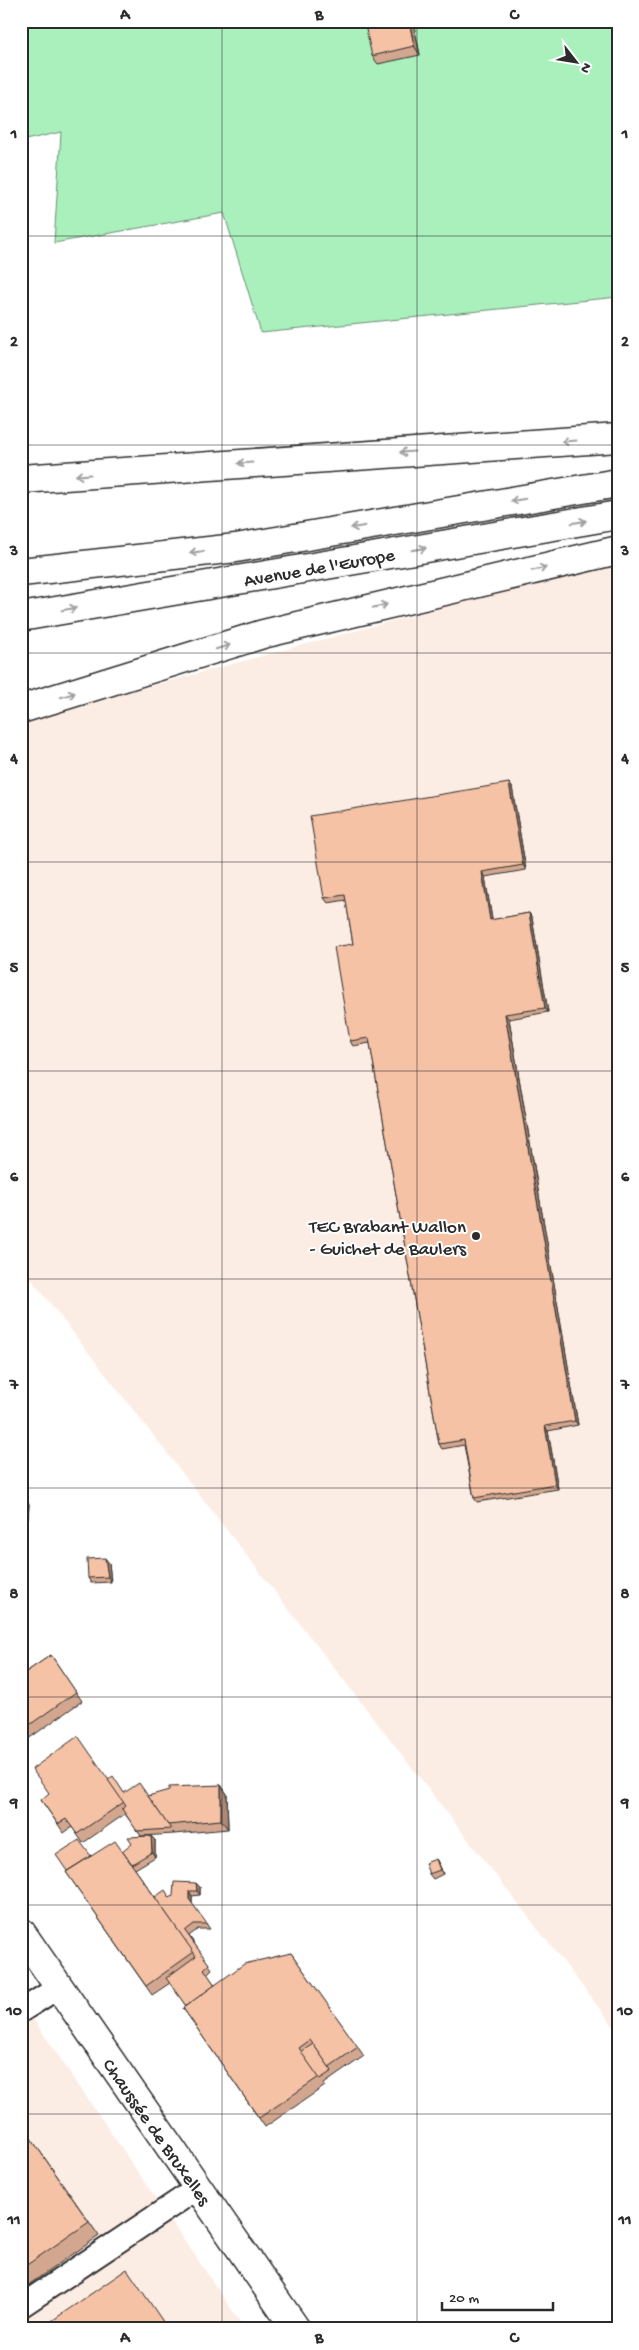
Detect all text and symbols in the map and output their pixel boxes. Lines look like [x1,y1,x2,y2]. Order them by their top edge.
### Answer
text: A [119,7,131,26]
text: B [314,7,324,26]
text: C [509,7,520,26]
north arrow [552,38,602,88]
text: N [575,59,595,76]
text: 1 [10,126,17,145]
text: 1 [621,126,628,145]
text: 2 [10,334,18,353]
text: 2 [621,334,629,353]
one-way arrow [561,436,577,446]
one-way arrow [399,448,415,457]
one-way arrow [237,459,253,468]
one-way arrow [75,470,91,479]
one-way arrow [510,495,526,505]
one-way arrow [571,517,587,527]
one-way arrow [350,522,366,532]
text: 3 [9,543,18,562]
text: 3 [620,543,629,562]
one-way arrow [411,544,427,554]
street label: Avenue de l'Europe [242,545,397,594]
one-way arrow [190,547,206,557]
one-way arrow [530,564,546,573]
one-way arrow [372,601,388,610]
one-way arrow [61,604,77,614]
one-way arrow [215,641,231,651]
one-way arrow [59,689,75,699]
text: 4 [9,751,18,770]
text: 4 [620,751,629,770]
text: 5 [10,960,19,979]
text: 5 [621,960,630,979]
text: 6 [10,1169,19,1188]
text: 6 [621,1169,630,1188]
place label: TEC Brabant Wallon - Guichet de Baulers [308,1217,467,1262]
marker: TEC Brabant Wallon - Guichet de Baulers [470,1230,482,1242]
text: 7 [9,1377,19,1396]
text: 7 [620,1377,630,1396]
text: 8 [10,1586,19,1605]
text: 8 [621,1586,630,1605]
text: 9 [9,1795,18,1814]
text: 9 [620,1795,629,1814]
text: 10 [5,2003,22,2022]
text: 10 [616,2003,633,2022]
street label: Chaussée de Bruxelles [96,2055,215,2212]
text: 11 [7,2212,20,2231]
text: 11 [618,2212,631,2231]
scale bar [442,2280,553,2312]
text: 20 m [449,2290,479,2308]
text: A [119,2330,131,2349]
text: B [314,2330,324,2349]
text: C [509,2330,520,2349]

